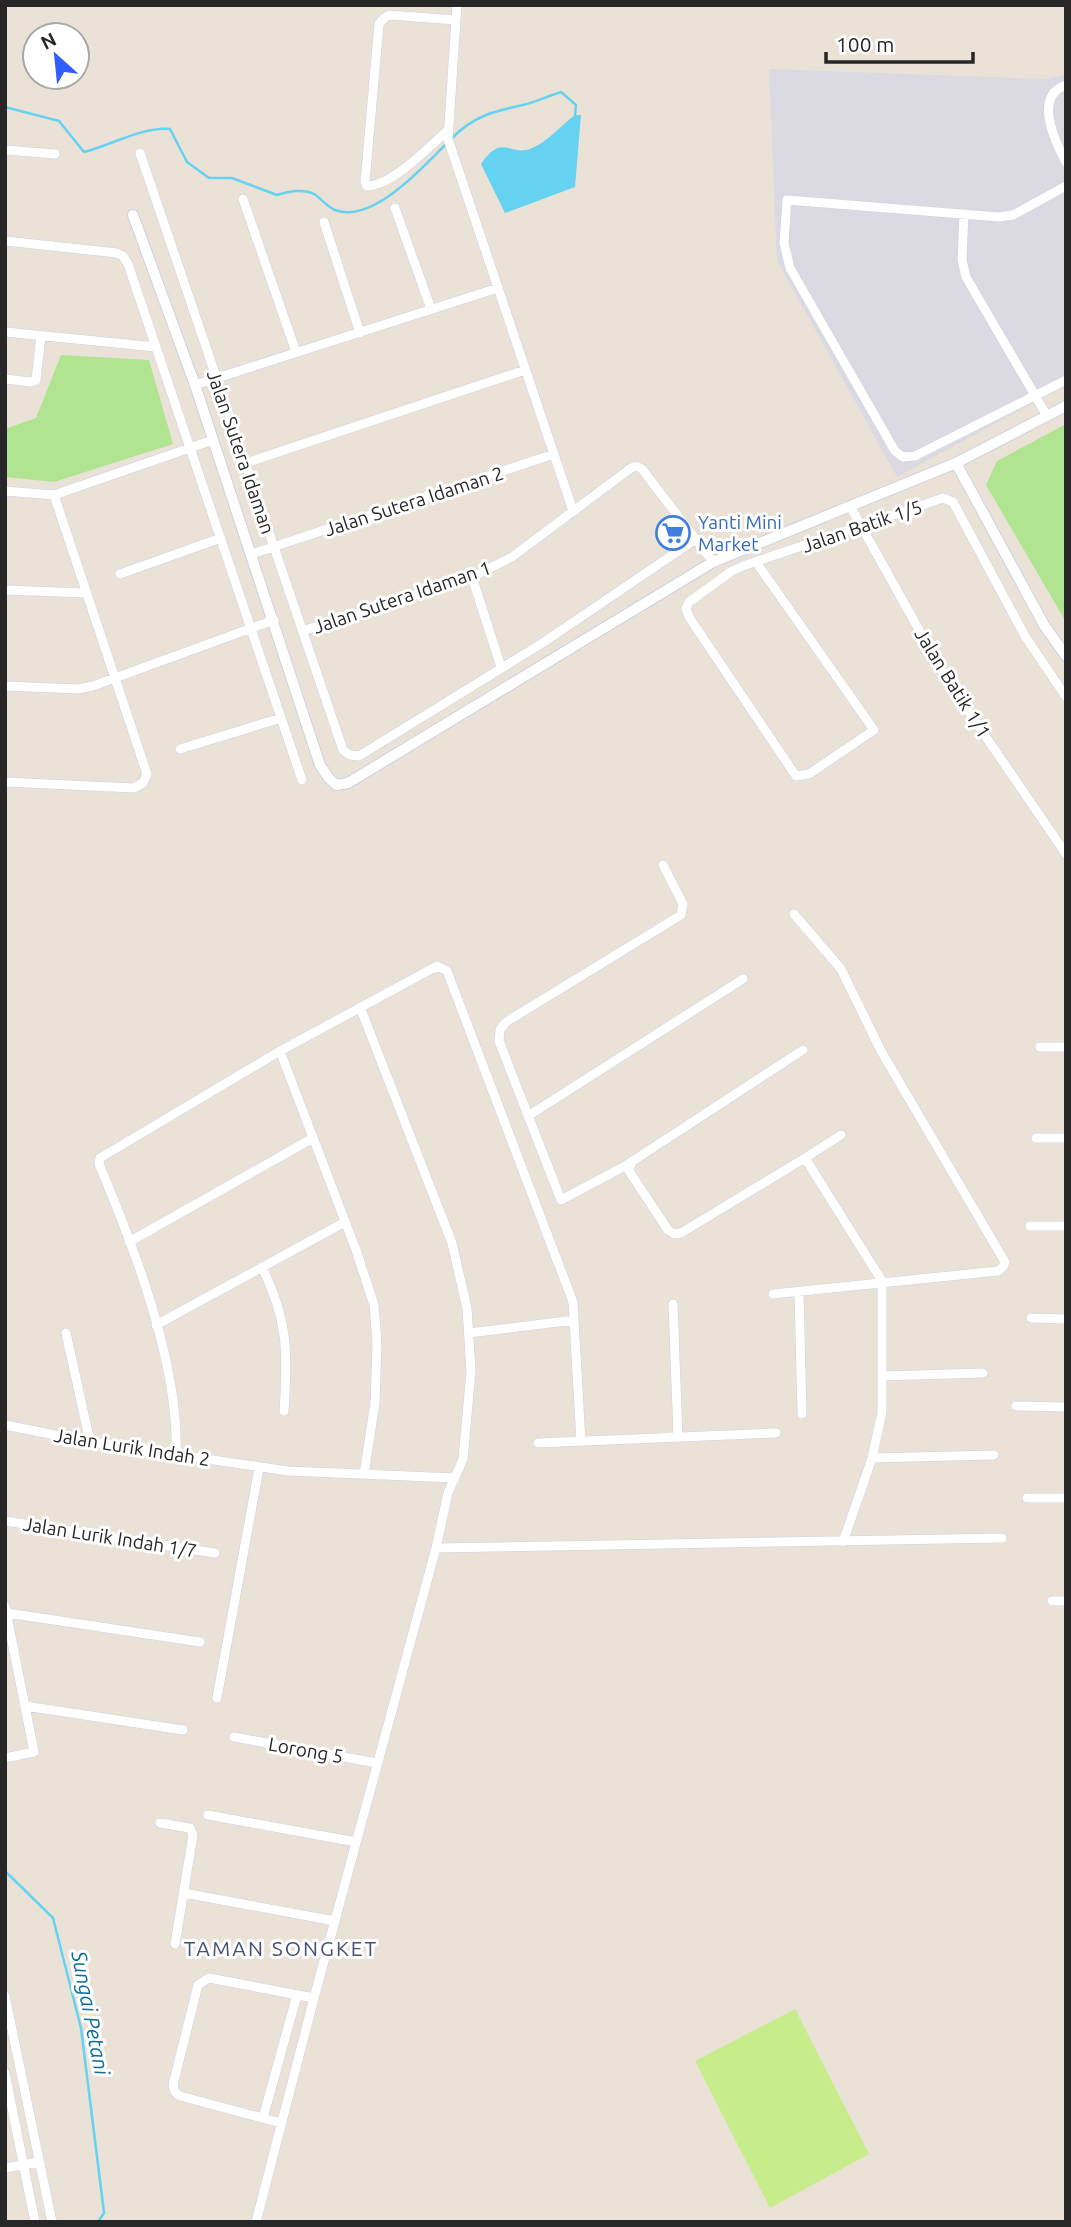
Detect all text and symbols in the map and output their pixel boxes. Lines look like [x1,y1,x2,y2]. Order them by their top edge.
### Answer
north arrow [21,21,91,91]
scale bar [826,21,973,65]
text: N [37,28,60,54]
text: 100 m [836,32,894,56]
street label: Jalan Sutera Idaman [203,367,279,537]
street label: Jalan Sutera Idaman 2 [322,462,506,540]
street label: Jalan Batik 1/5 [799,495,925,557]
place label: Yanti Mini Market [698,511,782,555]
supermarket icon: Yanti Mini Market [654,514,692,552]
street label: Jalan Sutera Idaman 1 [310,556,494,638]
street label: Jalan Batik 1/1 [910,624,996,742]
street label: Jalan Lurik Indah 2 [52,1424,212,1470]
street label: Jalan Lurik Indah 1/7 [22,1512,198,1562]
street label: Lorong 5 [267,1733,345,1767]
district label: TAMAN SONGKET [184,1936,378,1960]
water label: Sungai Petani [67,1948,115,2078]

